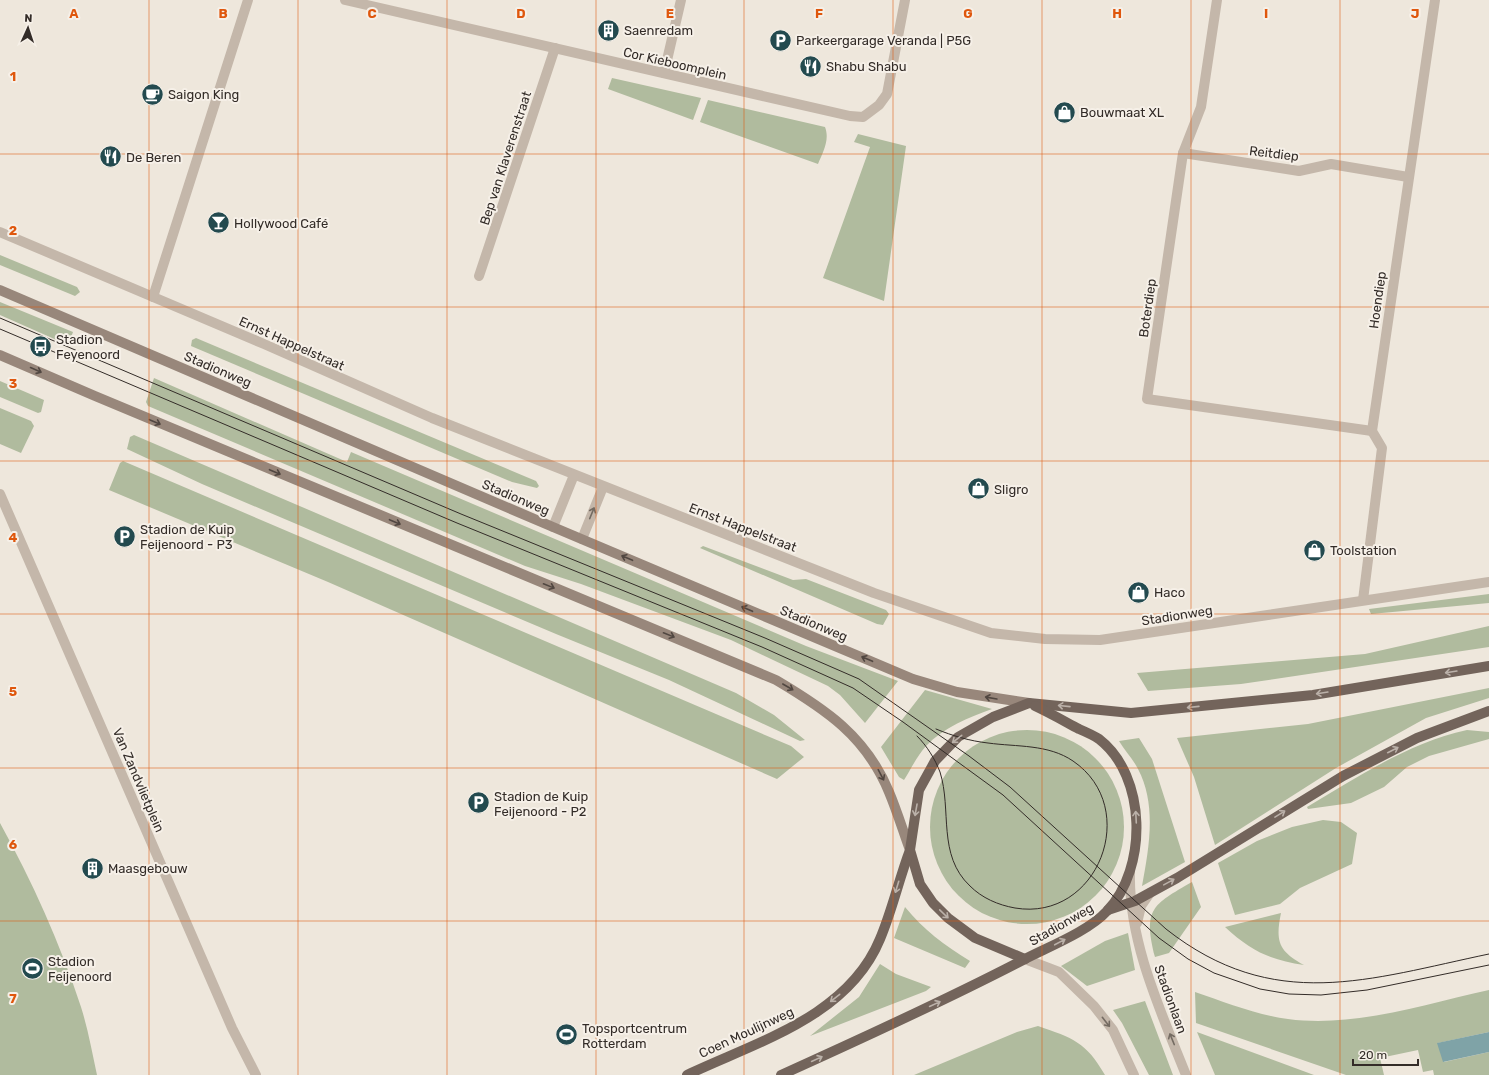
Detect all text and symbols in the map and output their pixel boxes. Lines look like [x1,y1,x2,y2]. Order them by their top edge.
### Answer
text: A [69,6,79,21]
text: B [218,6,228,21]
text: C [367,6,377,21]
text: D [516,6,526,21]
text: E [666,6,674,21]
text: F [815,6,823,21]
text: G [963,6,973,21]
text: H [1112,6,1122,21]
text: I [1264,6,1268,21]
text: J [1411,6,1419,21]
north arrow [8,8,48,48]
text: N [24,12,33,25]
building icon: Saenredam [595,17,621,43]
place label: Saenredam [624,23,693,38]
parking icon: Parkeergarage Veranda | P5G [768,27,794,53]
place label: Parkeergarage Veranda | P5G [796,33,971,49]
street label: Cor Kieboomplein [622,44,728,83]
restaurant icon: Shabu Shabu [798,53,824,79]
place label: Shabu Shabu [826,59,907,74]
text: 1 [10,69,16,84]
cafe icon: Saigon King [139,81,165,107]
place label: Saigon King [168,87,239,103]
street label: Bep van Klaverenstraat [477,89,534,227]
shop icon: Bouwmaat XL [1051,99,1077,125]
place label: Bouwmaat XL [1080,105,1165,120]
street label: Reitdiep [1248,143,1300,164]
restaurant icon: De Beren [97,144,123,170]
place label: De Beren [126,150,181,165]
bar icon: Hollywood Café [206,210,232,236]
place label: Hollywood Café [234,216,328,231]
text: 2 [9,223,17,238]
street label: Hoendiep [1366,270,1389,330]
street label: Boterdiep [1136,277,1159,338]
street label: Ernst Happelstraat [237,313,347,373]
place label: Stadion Feyenoord [56,332,120,362]
bus stop icon: Stadion Feyenoord [27,333,53,359]
street label: Stadionweg [181,349,254,391]
one-way arrow [29,367,41,375]
text: 3 [9,376,18,391]
one-way arrow [149,418,161,426]
one-way arrow [269,468,281,476]
shop icon: Sligro [966,476,992,502]
street label: Stadionweg [479,477,552,519]
place label: Sligro [994,482,1028,498]
street label: Ernst Happelstraat [687,500,799,555]
one-way arrow [589,507,597,519]
one-way arrow [389,518,401,526]
place label: Stadion de Kuip Feijenoord - P3 [140,522,234,552]
parking icon: Stadion de Kuip Feijenoord - P3 [112,523,138,549]
text: 4 [9,530,18,545]
shop icon: Toolstation [1301,537,1327,563]
place label: Toolstation [1330,543,1397,558]
one-way arrow [622,554,634,562]
shop icon: Haco [1125,579,1151,605]
one-way arrow [542,582,554,590]
place label: Haco [1154,585,1185,600]
street label: Stadionweg [1140,602,1214,630]
street label: Stadionweg [777,603,850,645]
one-way arrow [742,605,754,612]
one-way arrow [663,632,675,639]
one-way arrow [861,655,873,663]
one-way arrow [1444,668,1457,676]
text: 5 [9,684,17,699]
one-way arrow [782,684,794,692]
one-way arrow [1316,689,1329,697]
one-way arrow [985,694,998,702]
one-way arrow [1058,703,1071,710]
one-way arrow [1187,703,1200,711]
street label: Van Zandvlietplein [110,726,167,835]
one-way arrow [952,734,963,743]
one-way arrow [1387,746,1399,753]
one-way arrow [878,769,885,781]
place label: Stadion de Kuip Feijenoord - P2 [494,789,588,819]
parking icon: Stadion de Kuip Feijenoord - P2 [465,790,491,816]
one-way arrow [911,803,919,816]
one-way arrow [1274,810,1286,818]
one-way arrow [1132,811,1139,824]
text: 6 [9,837,18,852]
building icon: Maasgebouw [80,855,106,881]
place label: Maasgebouw [108,861,188,877]
one-way arrow [1163,878,1175,885]
one-way arrow [893,880,900,893]
street label: Stadionweg [1026,900,1097,950]
one-way arrow [939,909,949,919]
one-way arrow [1054,937,1066,945]
place label: Stadion Feijenoord [48,954,112,984]
sports icon: Stadion Feijenoord [20,955,46,981]
street label: Stadionlaan [1151,963,1190,1036]
text: 7 [9,991,17,1006]
one-way arrow [830,993,841,1002]
one-way arrow [929,1000,941,1007]
street label: Coen Moulijnweg [696,1004,796,1062]
one-way arrow [1102,1017,1111,1028]
place label: Topsportcentrum Rotterdam [582,1021,687,1051]
sports icon: Topsportcentrum Rotterdam [553,1022,579,1048]
one-way arrow [1167,1033,1175,1045]
scale bar [1353,1041,1418,1067]
text: 20 m [1359,1048,1387,1062]
one-way arrow [810,1055,822,1062]

